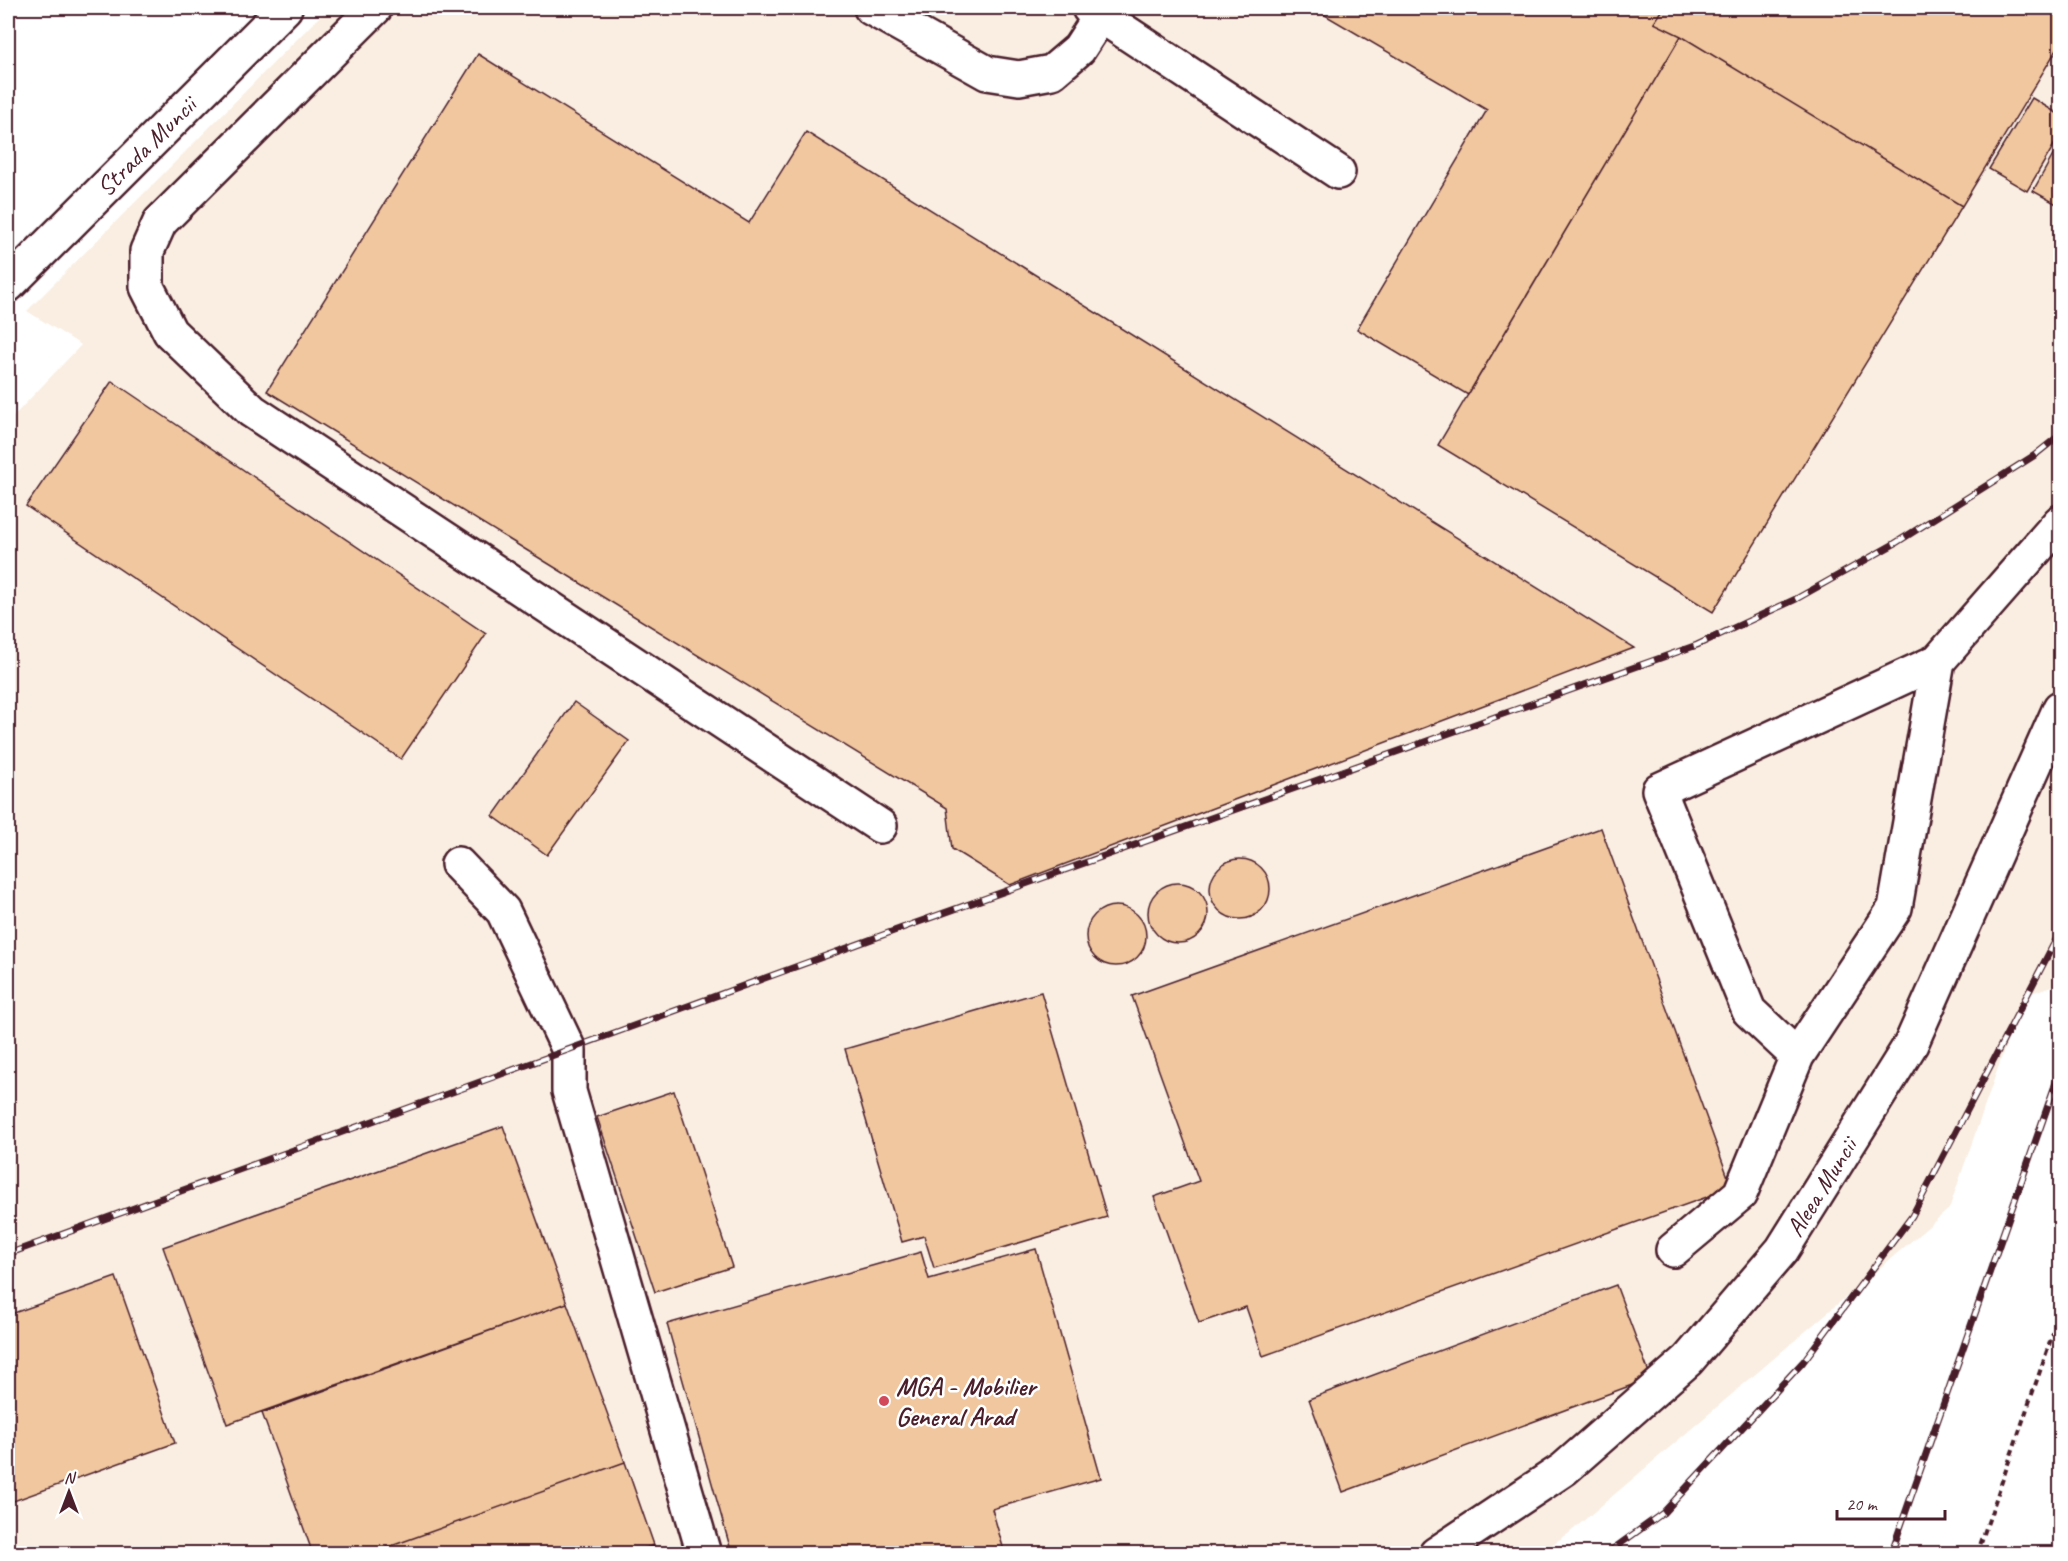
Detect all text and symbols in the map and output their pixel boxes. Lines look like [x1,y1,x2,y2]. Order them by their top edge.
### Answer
street label: Strada Muncii [89,87,206,203]
street label: Aleea Muncii [1778,1129,1866,1243]
place label: MGA - Mobilier General Arad [896,1370,1038,1433]
marker: MGA - Mobilier General Arad [877,1394,891,1408]
north arrow [39,1462,99,1522]
text: N [64,1468,77,1488]
scale bar [1837,1483,1945,1521]
text: 20 m [1846,1493,1879,1515]

